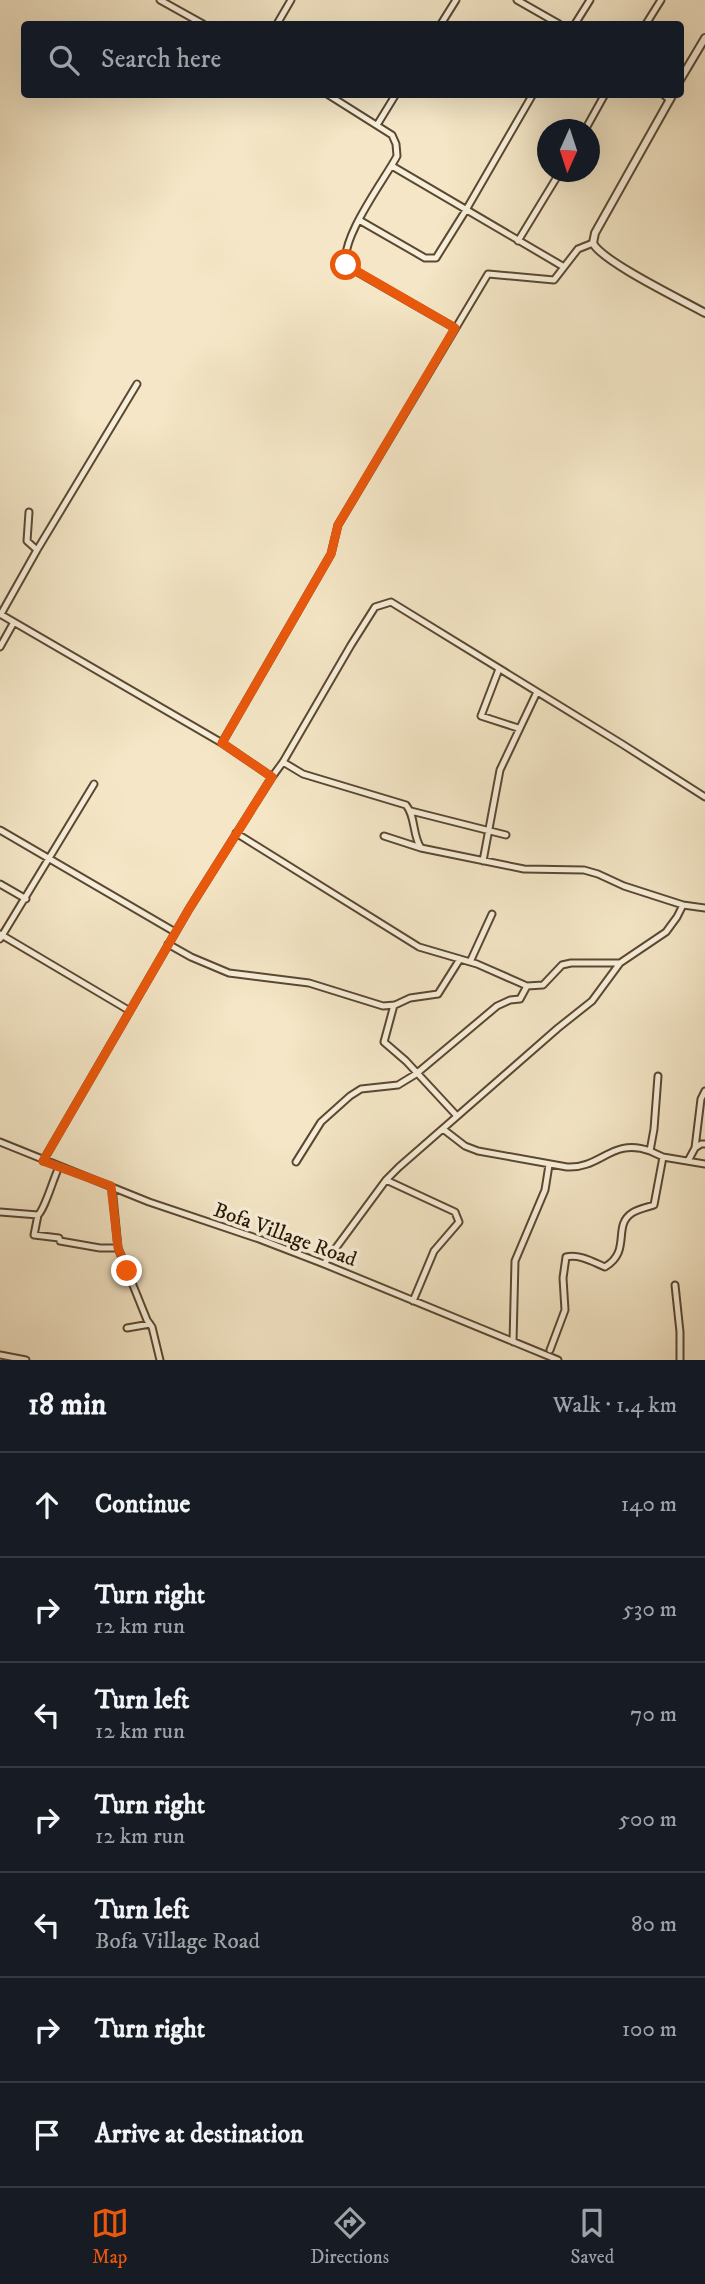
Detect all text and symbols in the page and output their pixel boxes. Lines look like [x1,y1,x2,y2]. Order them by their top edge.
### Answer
search box [21,21,684,98]
icon: search [45,41,83,79]
text: Search here [101,43,221,76]
north arrow [537,119,600,182]
route start [330,249,361,280]
street label: Bofa Village Road [210,1197,361,1273]
route end [111,1255,142,1286]
text: 18 min [28,1387,106,1424]
text: Walk · 1.4 km [553,1391,677,1420]
icon: ahead [28,1486,66,1524]
text: Continue [95,1488,190,1521]
text: 140 m [621,1490,677,1519]
text: Turn right [95,1579,205,1612]
icon: right [28,1591,66,1629]
text: 530 m [622,1595,677,1624]
text: 12 km run [95,1612,185,1641]
text: Turn left [95,1684,189,1717]
icon: left [28,1696,66,1734]
text: 70 m [630,1700,677,1729]
text: 12 km run [95,1717,185,1746]
text: Turn right [95,1789,205,1822]
icon: right [28,1801,66,1839]
text: 500 m [619,1805,677,1834]
text: 12 km run [95,1822,185,1851]
text: Turn left [95,1894,189,1927]
icon: left [28,1906,66,1944]
text: 80 m [631,1910,677,1939]
text: Bofa Village Road [95,1927,260,1956]
icon: right [28,2011,66,2049]
text: Turn right [95,2013,205,2046]
text: 100 m [622,2015,677,2044]
icon: arrive [28,2116,66,2154]
text: Arrive at destination [95,2118,304,2151]
tab: Map [91,2204,129,2269]
tab: Directions [310,2204,389,2269]
tab: Saved [571,2204,614,2269]

